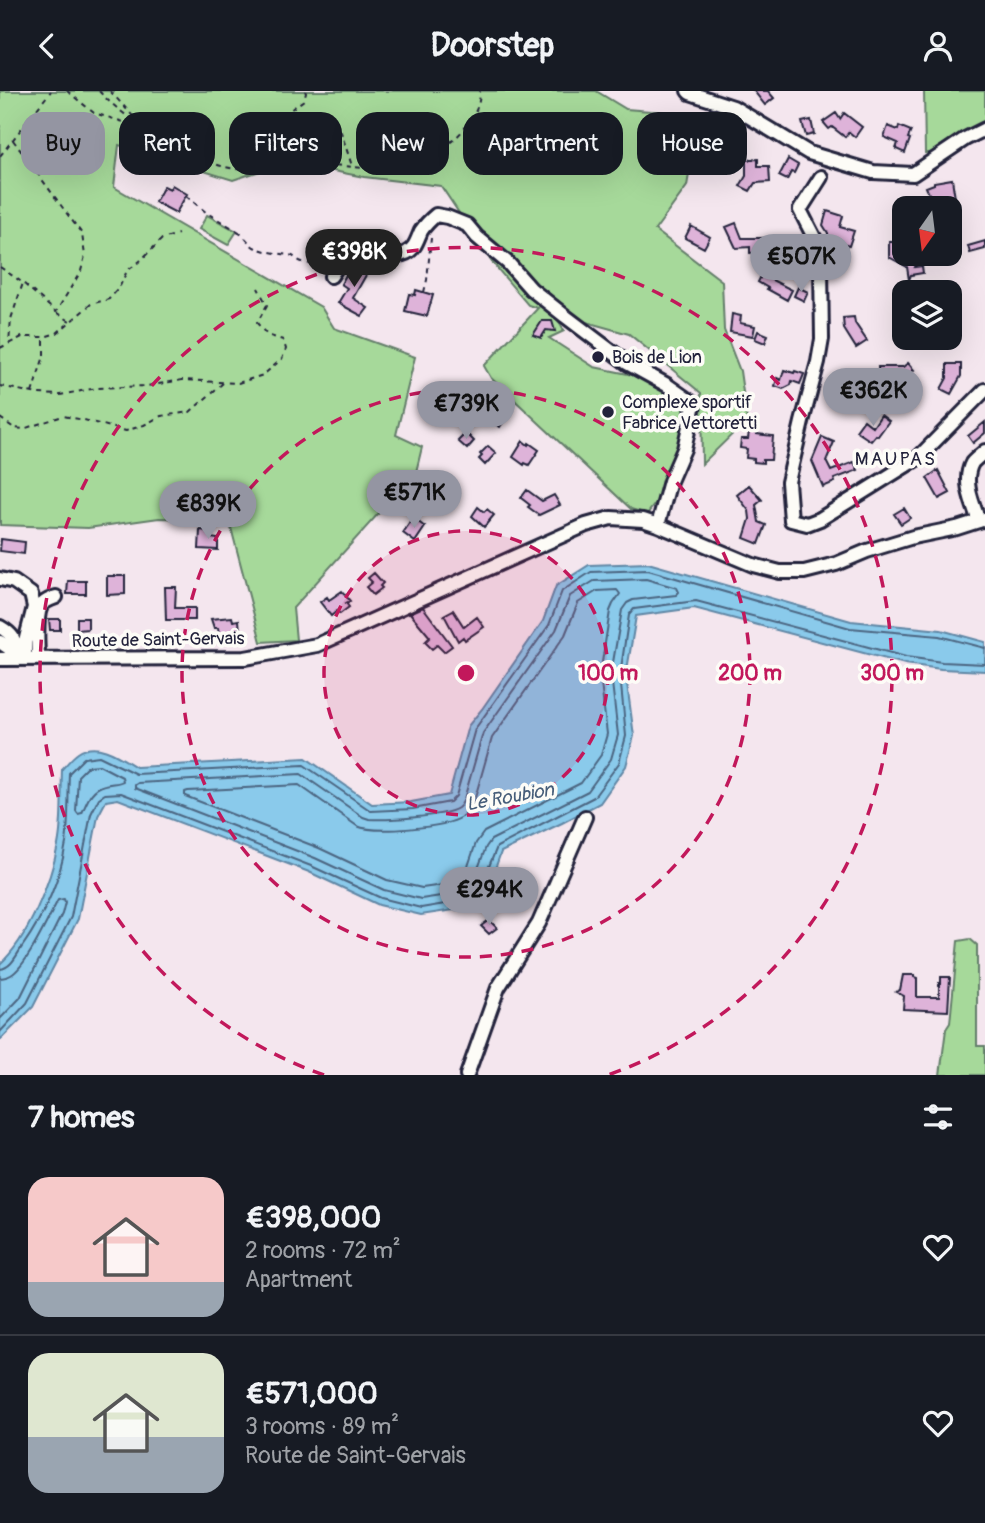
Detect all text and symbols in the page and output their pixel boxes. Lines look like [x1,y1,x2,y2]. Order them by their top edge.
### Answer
text: Doorstep [431,26,554,66]
icon: back [28,27,66,65]
icon: person [919,27,957,65]
chip: Buy [21,112,105,175]
chip: Rent [119,112,215,175]
chip: Filters [229,112,342,175]
chip: New [356,112,449,175]
chip: Apartment [463,112,623,175]
chip: House [637,112,747,175]
north arrow [892,196,962,266]
map controls [892,196,962,350]
pin: €398K [305,229,403,289]
pin: €507K [752,235,850,294]
text: €398K [321,237,387,266]
text: €507K [766,242,836,271]
button: layers [892,280,962,350]
place label: Bois de Lion [612,346,702,369]
marker: Bois de Lion [590,349,606,365]
pin: €362K [824,369,922,428]
text: €362K [839,376,907,405]
pin: €739K [417,381,515,441]
text: €739K [433,389,499,418]
place label: Complexe sportif Fabrice Vettoretti [622,391,757,435]
marker: Complexe sportif Fabrice Vettoretti [600,404,616,420]
district label: MAUPAS [855,447,937,471]
pin: €571K [365,471,463,530]
text: €571K [383,478,445,507]
pin: €839K [159,482,257,541]
text: €839K [175,489,241,518]
street label: Route de Saint-Gervais [71,627,245,653]
text: 100 m [578,660,638,687]
text: 200 m [718,660,782,687]
text: 300 m [860,660,924,687]
centre of rings [454,661,478,685]
water label: Le Roubion [464,777,557,816]
pin: €294K [440,867,538,927]
text: €294K [455,875,523,904]
icon: filters [919,1098,957,1136]
text: 7 homes [28,1099,135,1136]
text: €398,000 [245,1199,381,1236]
icon: home [84,1205,168,1289]
icon: heart [919,1228,957,1266]
text: 2 rooms · 72 m² [245,1236,401,1265]
text: Apartment [245,1265,352,1294]
text: €571,000 [245,1375,378,1412]
icon: home [84,1381,168,1465]
icon: heart [919,1404,957,1442]
text: 3 rooms · 89 m² [245,1412,399,1441]
text: Route de Saint-Gervais [245,1441,466,1470]

